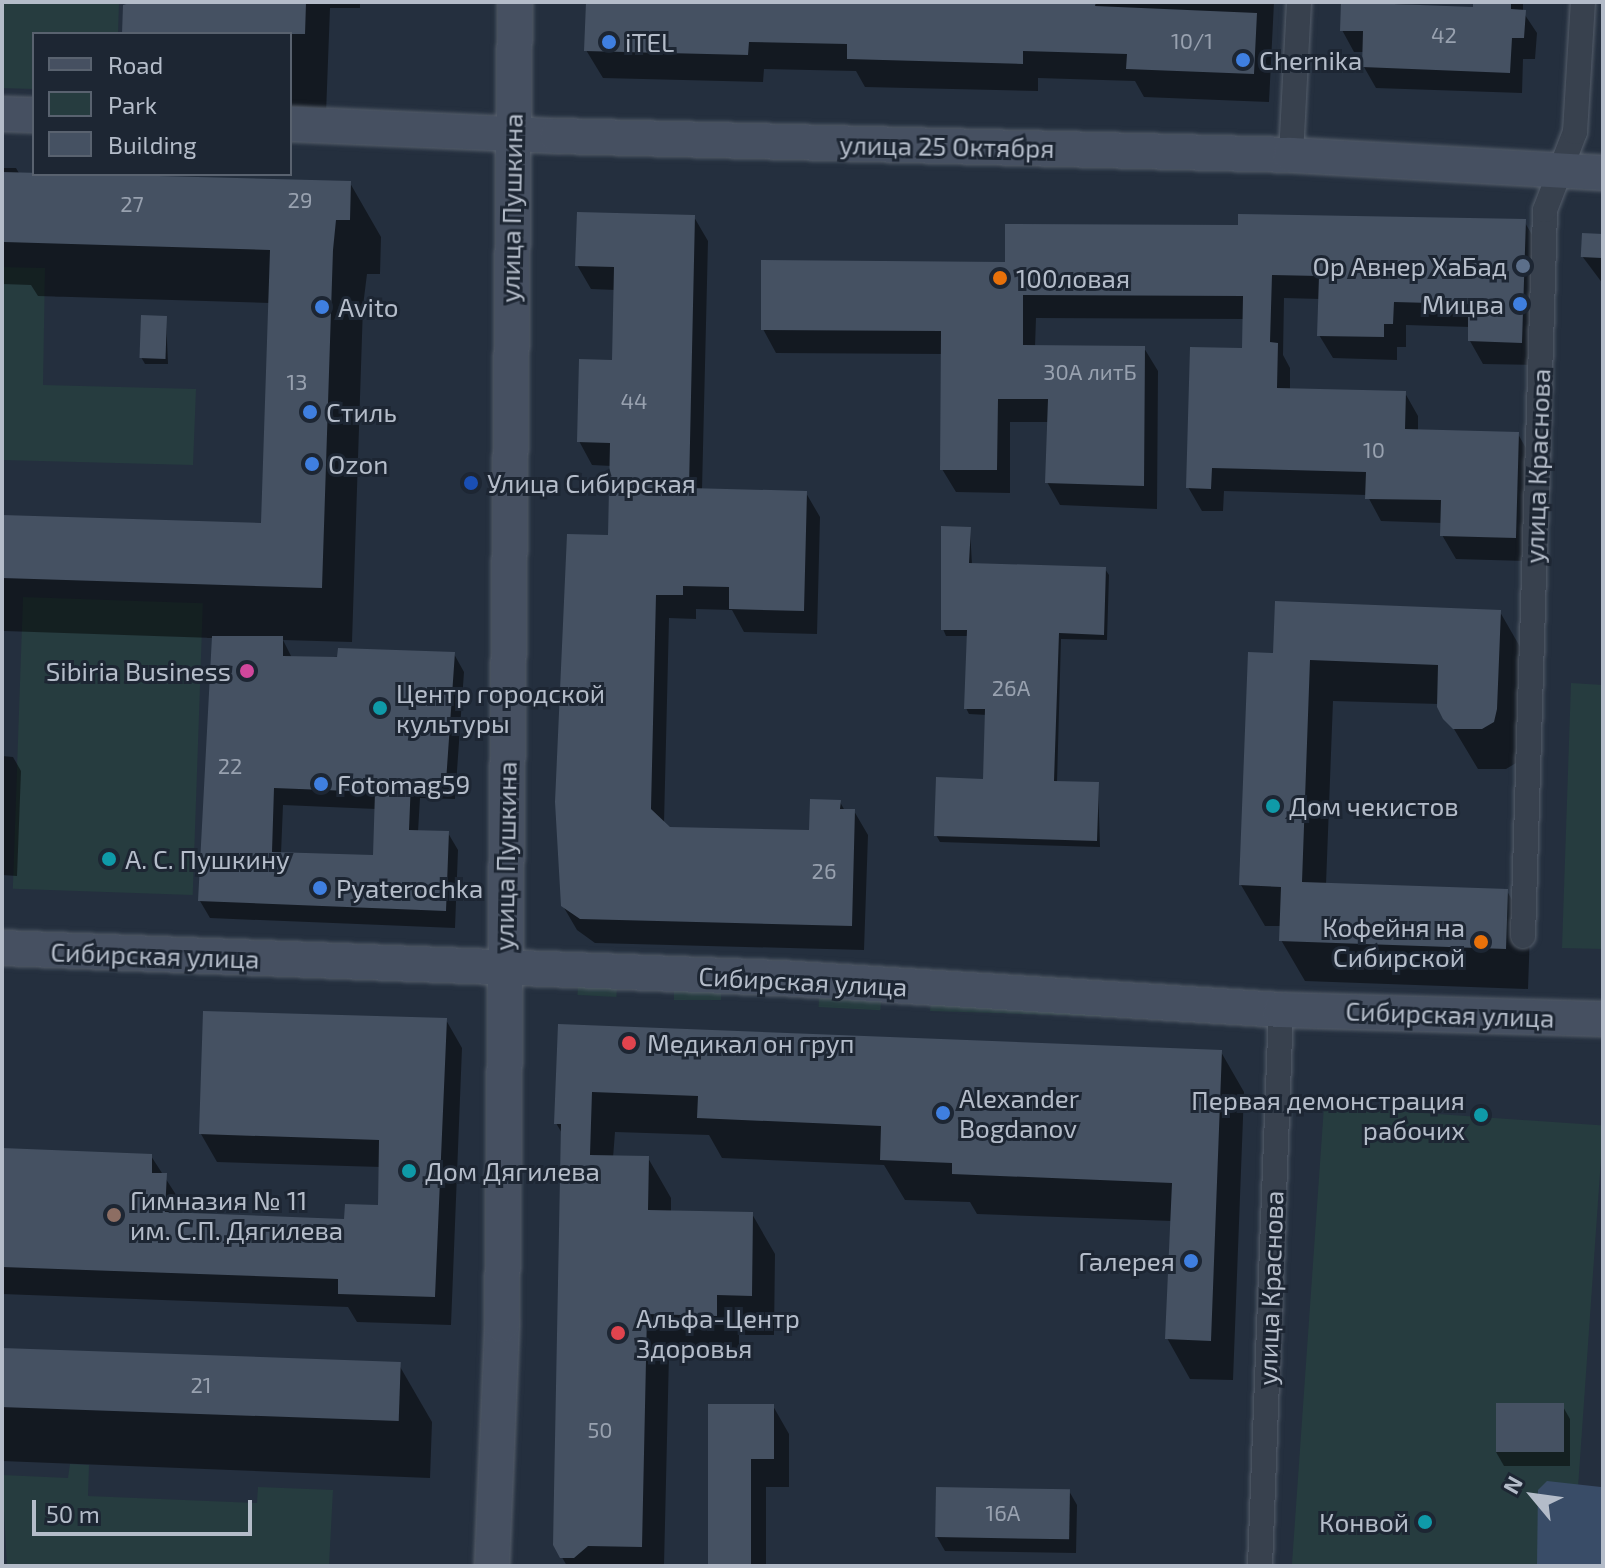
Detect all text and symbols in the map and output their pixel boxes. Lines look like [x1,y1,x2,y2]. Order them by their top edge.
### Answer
house number: 42 [1431,22,1457,48]
place label: iTEL [625,26,674,58]
house number: 10/1 [1171,28,1213,54]
legend [32,32,292,176]
marker: iTEL [600,33,618,51]
place label: Chernika [1259,44,1362,76]
text: Road [108,50,163,79]
marker: Chernika [1234,51,1252,69]
text: Park [108,90,157,119]
street label: улица Пушкина [494,113,528,303]
street label: улица 25 Октября [839,129,1055,163]
text: Building [108,130,197,159]
house number: 29 [288,187,312,213]
house number: 27 [120,191,144,217]
place label: Ор Авнер ХаБад [1312,250,1507,282]
marker: Ор Авнер ХаБад [1514,257,1532,275]
place label: 100ловая [1016,262,1130,294]
marker: 100ловая [991,269,1009,287]
place label: Мицва [1422,288,1504,320]
place label: Avito [338,291,399,323]
marker: Мицва [1511,295,1529,313]
marker: Avito [313,298,331,316]
house number: 30А литБ [1043,359,1137,385]
street label: улица Краснова [1518,368,1556,564]
house number: 13 [287,369,307,395]
house number: 44 [620,388,648,414]
place label: Стиль [326,396,397,428]
marker: Стиль [301,403,319,421]
house number: 10 [1363,437,1385,463]
place label: Ozon [328,448,388,480]
marker: Ozon [303,455,321,473]
place label: Улица Сибирская [487,467,696,499]
marker: Улица Сибирская [462,474,480,492]
place label: Sibiria Business [46,655,231,687]
marker: Sibiria Business [238,662,256,680]
house number: 26А [992,675,1030,701]
place label: Центр городской культуры [396,677,605,738]
marker: Центр городской культуры [371,699,389,717]
house number: 22 [218,753,242,779]
street label: улица Пушкина [488,761,522,951]
place label: Fotomag59 [337,768,470,800]
marker: Fotomag59 [312,775,330,793]
place label: Дом чекистов [1289,790,1459,822]
marker: Дом чекистов [1264,797,1282,815]
place label: А. С. Пушкину [125,843,290,875]
marker: А. С. Пушкину [100,850,118,868]
house number: 26 [812,858,836,884]
place label: Pyaterochka [336,872,483,904]
marker: Pyaterochka [311,879,329,897]
place label: Кофейня на Сибирской [1322,911,1465,972]
marker: Кофейня на Сибирской [1472,933,1490,951]
street label: Сибирская улица [50,936,260,974]
street label: Сибирская улица [698,960,908,1002]
street label: Сибирская улица [1345,995,1555,1033]
place label: Медикал он груп [647,1027,854,1059]
marker: Медикал он груп [618,1032,640,1054]
place label: Alexander Bogdanov [959,1082,1079,1144]
place label: Первая демонстрация рабочих [1191,1084,1465,1146]
marker: Alexander Bogdanov [934,1104,952,1122]
marker: Первая демонстрация рабочих [1472,1106,1490,1124]
place label: Дом Дягилева [425,1155,600,1187]
marker: Дом Дягилева [400,1162,418,1180]
place label: Гимназия № 11 им. С.П. Дягилева [130,1184,343,1246]
street label: улица Краснова [1251,1190,1289,1386]
marker: Гимназия № 11 им. С.П. Дягилева [105,1206,123,1224]
place label: Галерея [1078,1245,1175,1277]
marker: Галерея [1182,1252,1200,1270]
place label: Альфа-Центр Здоровья [636,1302,800,1364]
marker: Альфа-Центр Здоровья [607,1322,629,1344]
house number: 21 [190,1372,212,1398]
house number: 50 [587,1417,613,1443]
north arrow [1493,1456,1573,1536]
text: N [1497,1471,1527,1498]
scale bar [36,1484,256,1534]
text: 50 m [46,1499,100,1528]
house number: 16А [985,1500,1021,1526]
place label: Конвой [1319,1506,1409,1538]
marker: Конвой [1416,1513,1434,1531]

